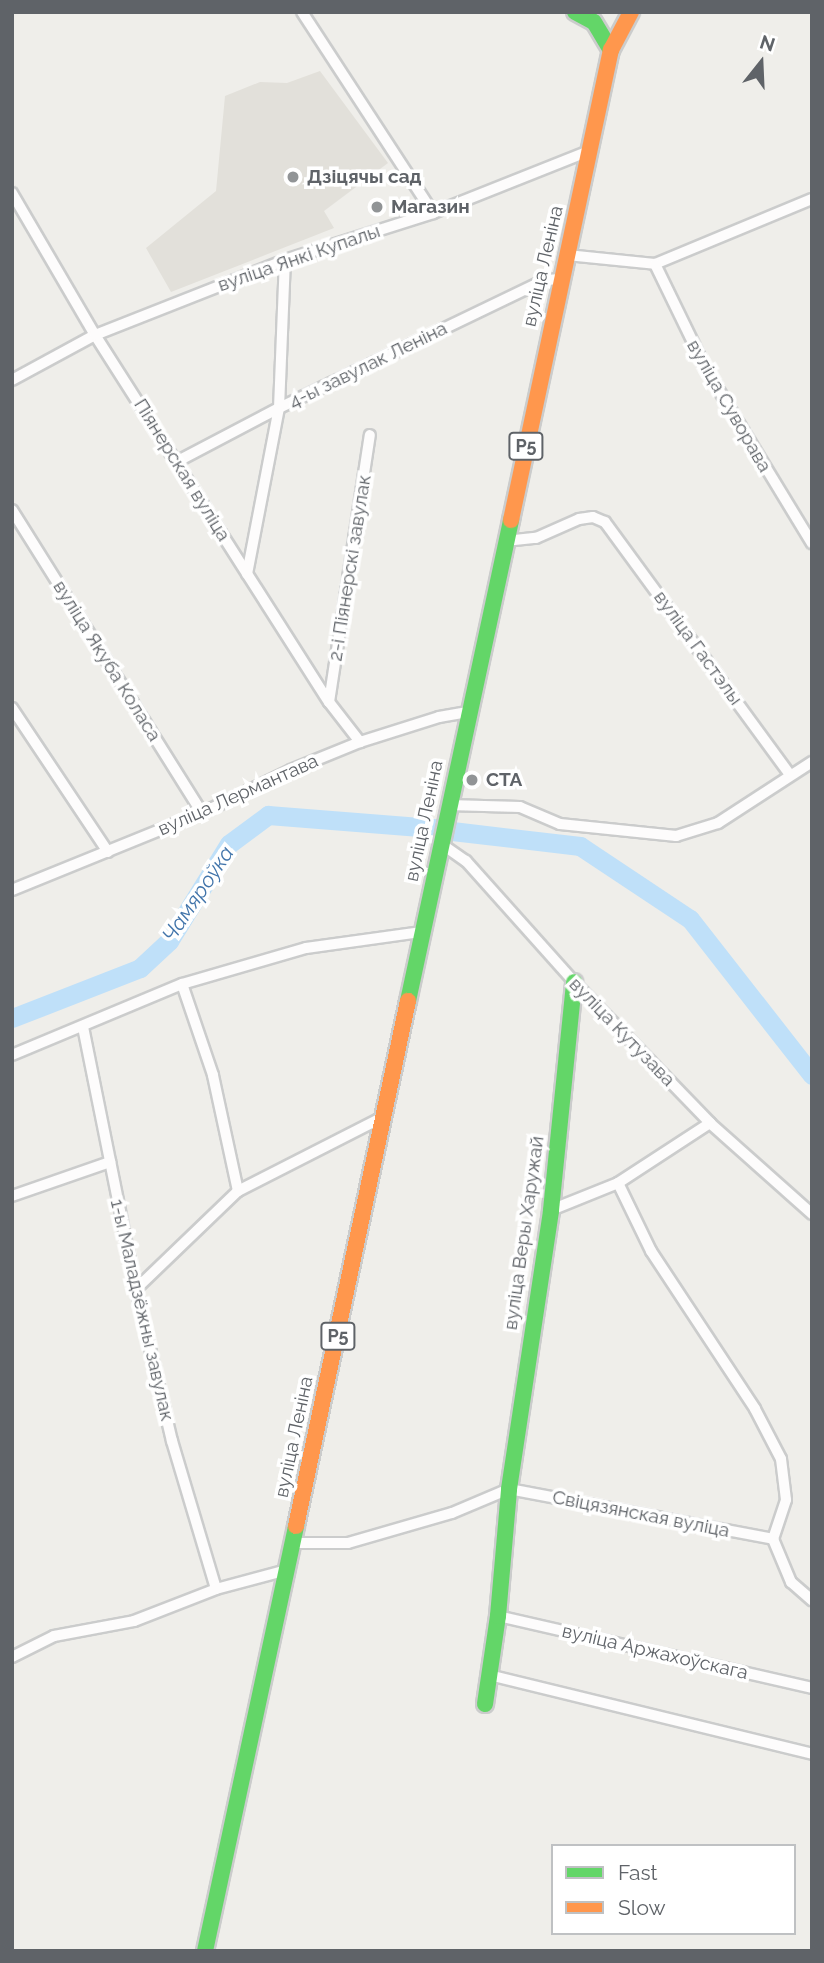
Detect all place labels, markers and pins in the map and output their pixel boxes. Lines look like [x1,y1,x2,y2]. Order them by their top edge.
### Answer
place label: Дзіцячы сад [307,166,422,188]
marker: Дзіцячы сад [285,169,301,185]
place label: Магазин [391,196,470,218]
marker: Магазин [369,199,385,215]
place label: СТА [486,769,522,791]
marker: СТА [464,772,480,788]

